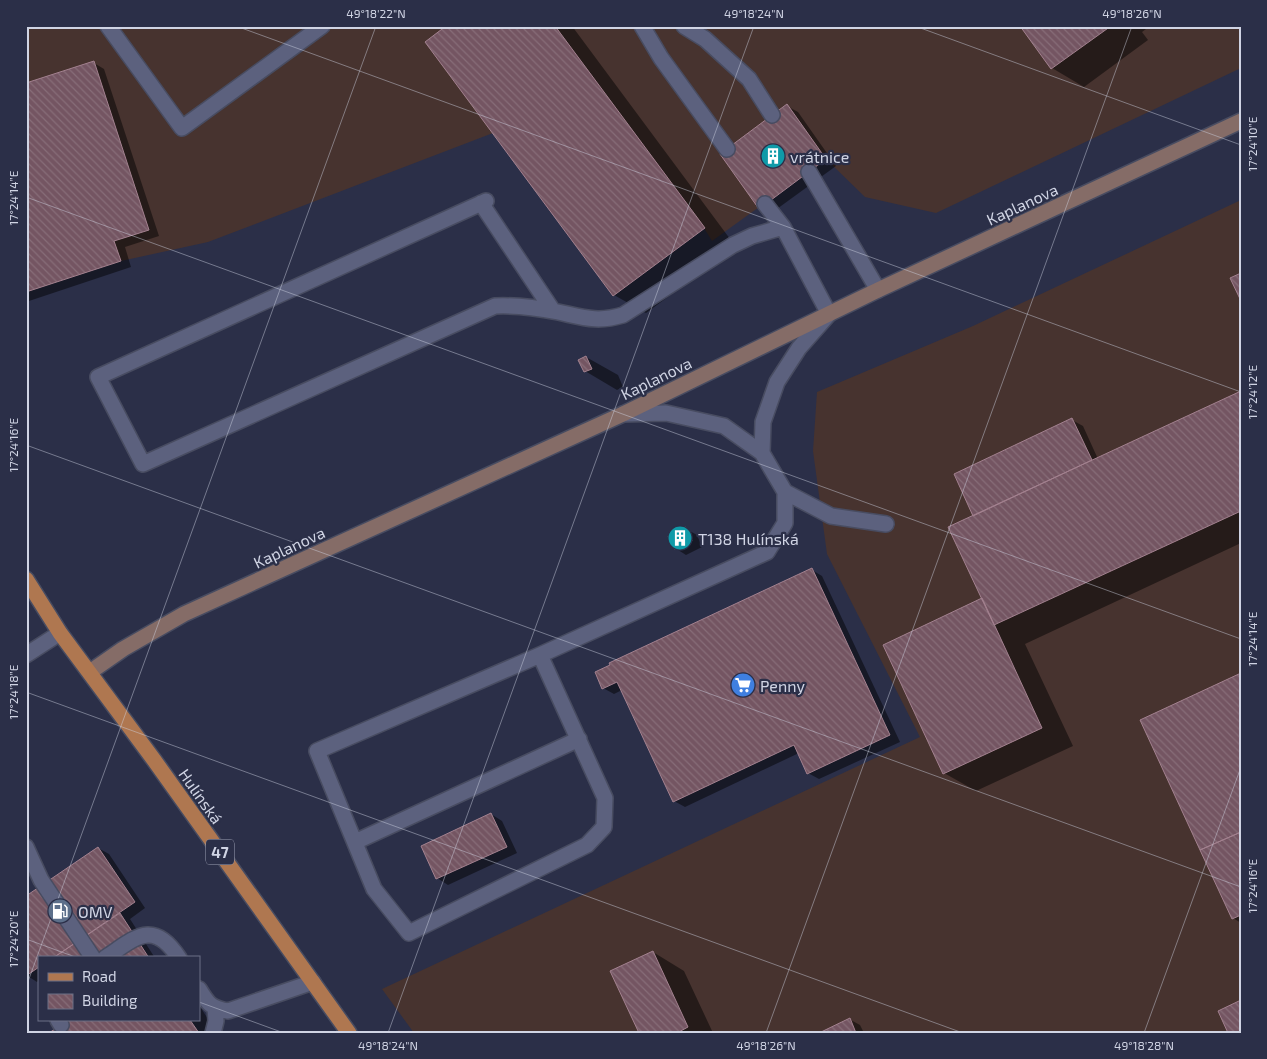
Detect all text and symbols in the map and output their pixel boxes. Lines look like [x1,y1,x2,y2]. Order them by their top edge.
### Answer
text: 49°18'22"N [346,6,406,20]
text: 49°18'24"N [724,6,784,20]
text: 49°18'26"N [1102,6,1162,20]
text: 17°24'10"E [1245,116,1259,171]
building icon: vrátnice [760,143,786,169]
place label: vrátnice [790,147,849,166]
text: 17°24'14"E [6,170,20,225]
street label: Kaplanova [983,179,1061,229]
street label: Kaplanova [617,353,695,403]
text: 17°24'12"E [1245,365,1259,419]
text: 17°24'16"E [6,417,20,472]
street label: Kaplanova [250,522,328,572]
building icon: T138 Hulínská [667,525,693,551]
place label: T138 Hulínská [698,529,799,548]
text: 17°24'14"E [1245,611,1259,666]
text: 17°24'18"E [6,664,20,719]
supermarket icon: Penny [730,672,756,698]
place label: Penny [760,676,806,695]
street label: Hulínská [175,765,227,827]
road number: 47 [206,840,234,864]
text: 17°24'16"E [1245,858,1259,913]
fuel station icon: OMV [47,898,73,924]
place label: OMV [78,902,113,921]
text: 17°24'20"E [6,910,20,967]
legend [38,956,200,1022]
text: Road [82,967,117,985]
text: Building [82,991,138,1009]
text: 49°18'24"N [358,1038,418,1052]
text: 49°18'26"N [736,1038,796,1052]
text: 49°18'28"N [1114,1038,1174,1052]

